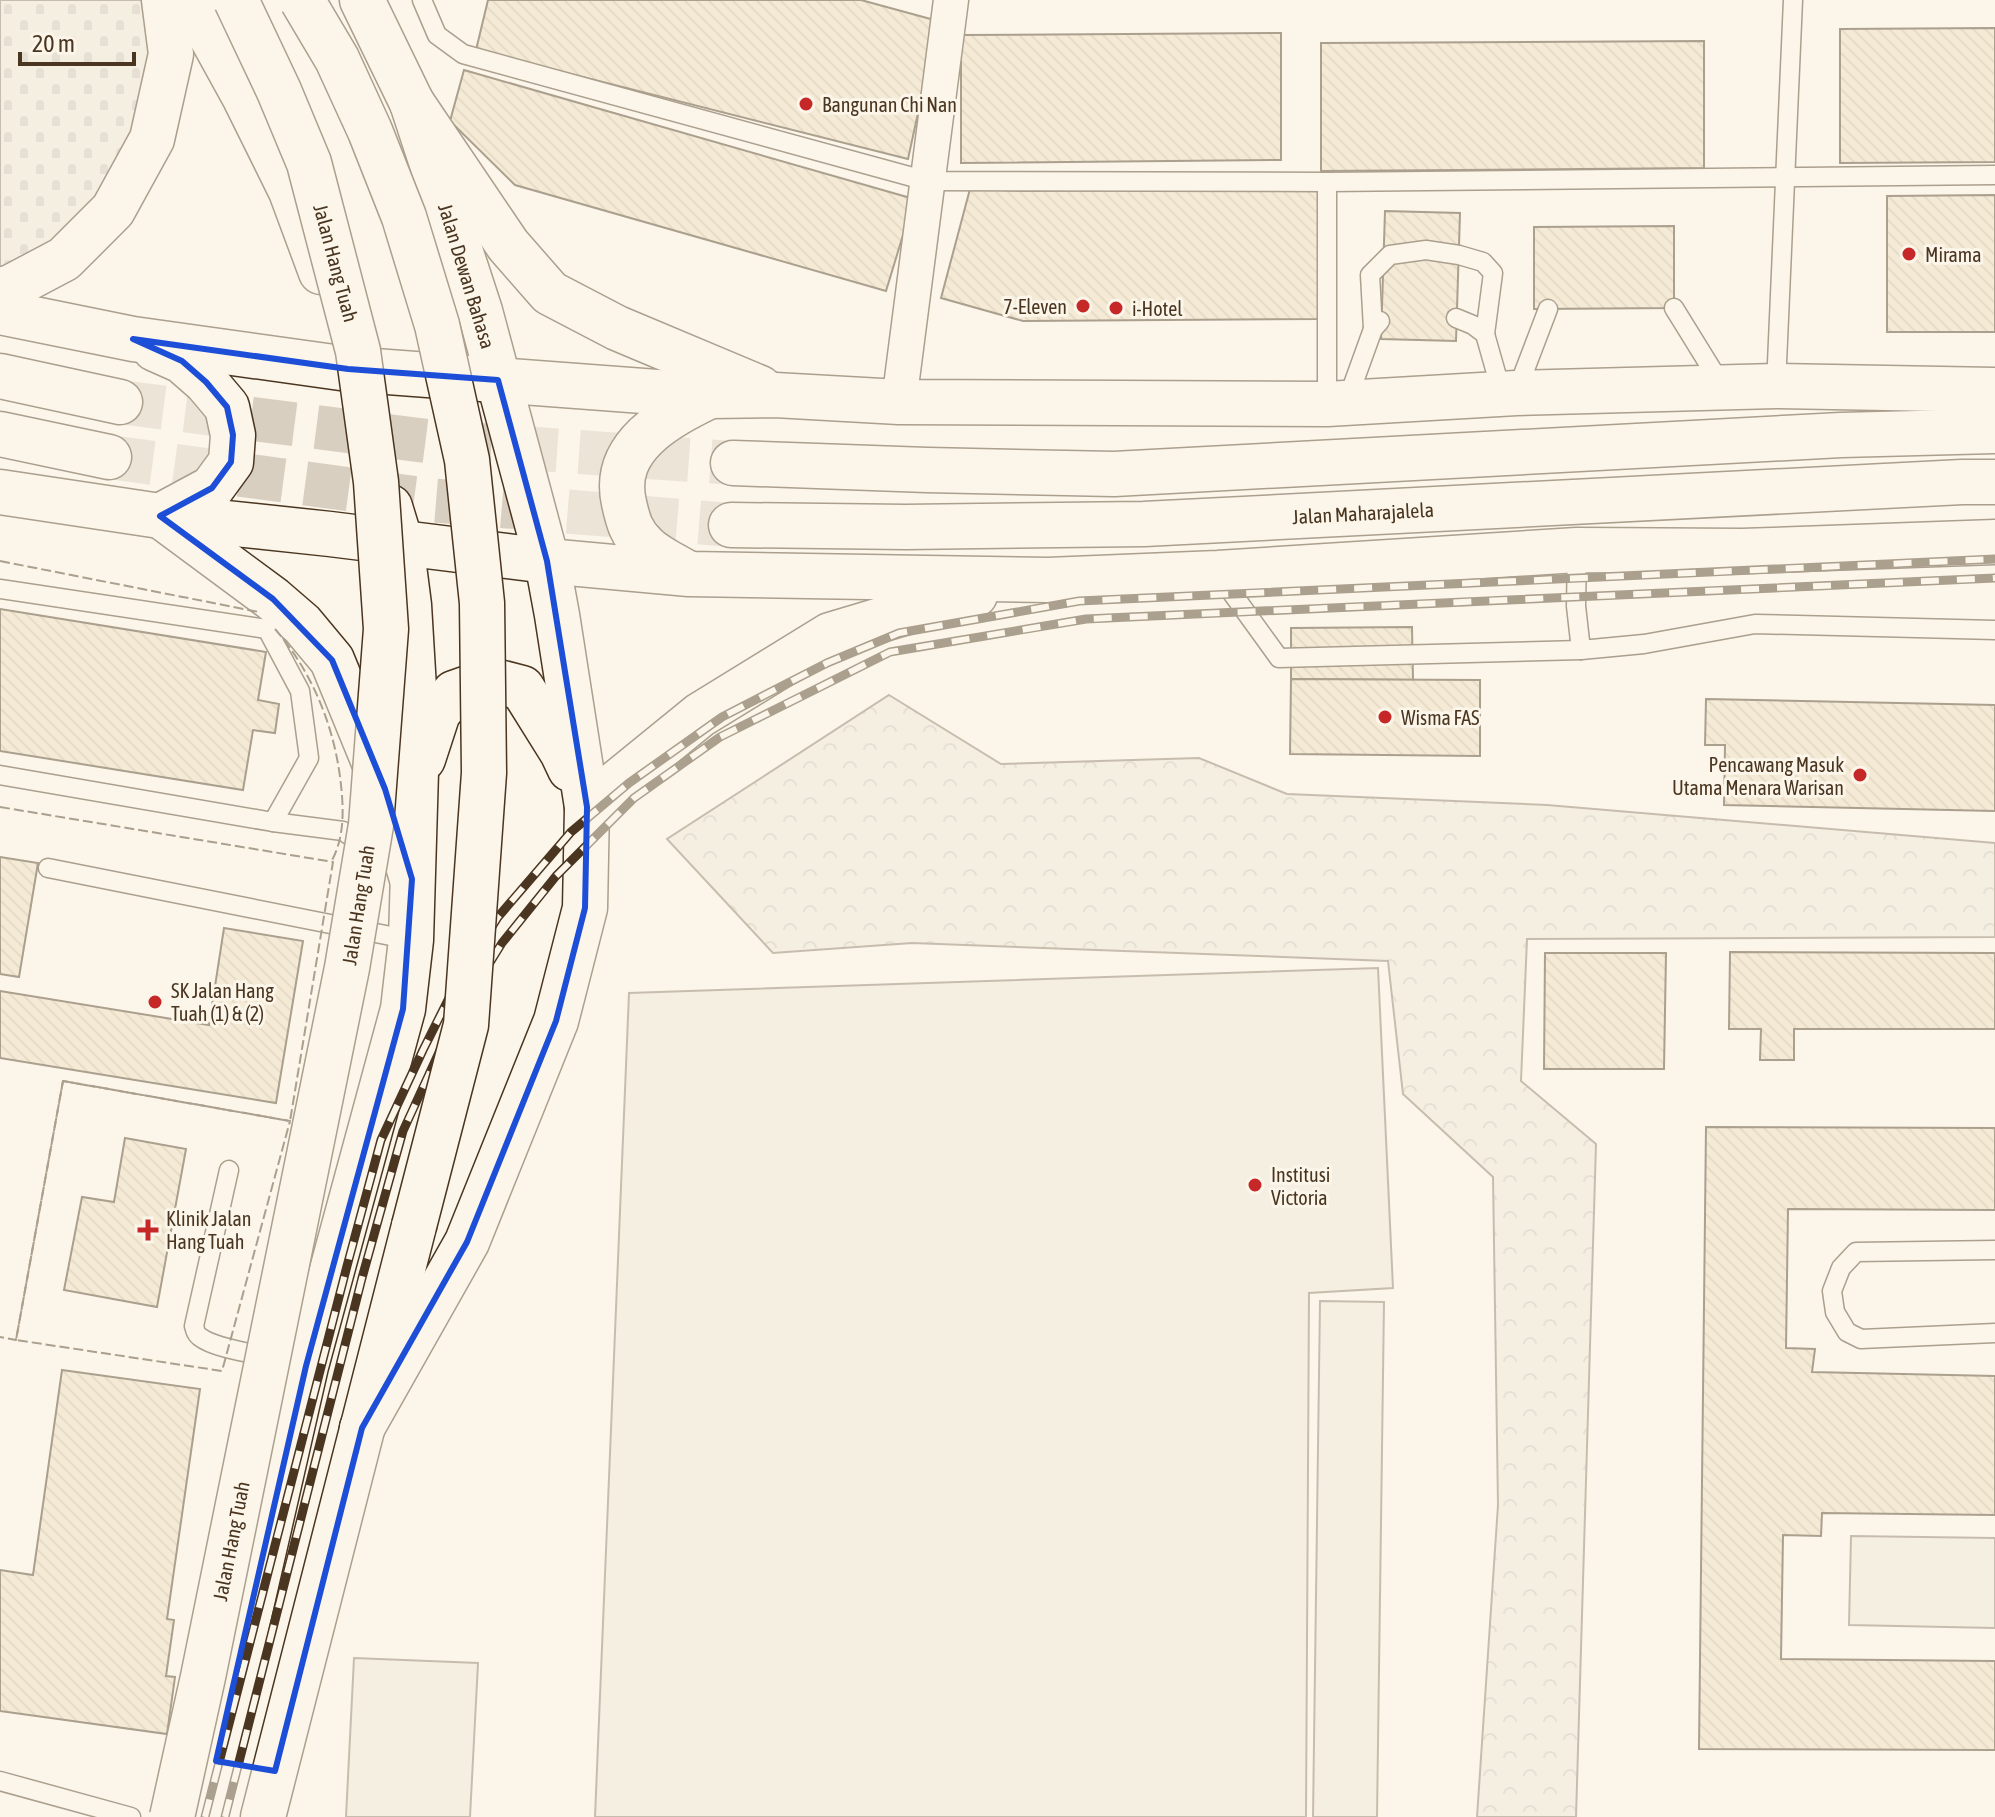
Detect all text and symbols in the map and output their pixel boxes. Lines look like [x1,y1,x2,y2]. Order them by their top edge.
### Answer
scale bar [20,16,134,66]
text: 20 m [32,30,75,57]
place label: Bangunan Chi Nan [822,93,957,116]
marker: Bangunan Chi Nan [797,95,815,113]
street label: Jalan Dewan Bahasa [434,201,500,351]
street label: Jalan Hang Tuah [309,202,363,324]
place label: Mirama [1925,243,1982,266]
marker: Mirama [1900,245,1918,263]
place label: 7-Eleven [1003,295,1067,318]
marker: 7-Eleven [1074,297,1092,315]
place label: i-Hotel [1132,297,1183,320]
marker: i-Hotel [1107,299,1125,317]
street label: Jalan Maharajalela [1292,498,1434,528]
place label: Wisma FAS [1401,706,1479,729]
marker: Wisma FAS [1376,708,1394,726]
place label: Pencawang Masuk Utama Menara Warisan [1672,753,1844,799]
marker: Pencawang Masuk Utama Menara Warisan [1851,766,1869,784]
street label: Jalan Hang Tuah [337,843,379,967]
place label: SK Jalan Hang Tuah (1) & (2) [171,979,274,1025]
marker: SK Jalan Hang Tuah (1) & (2) [146,993,164,1011]
place label: Institusi Victoria [1271,1163,1330,1209]
marker: Institusi Victoria [1246,1176,1264,1194]
place label: Klinik Jalan Hang Tuah [166,1207,252,1253]
marker: Klinik Jalan Hang Tuah [137,1219,159,1241]
street label: Jalan Hang Tuah [208,1479,254,1603]

